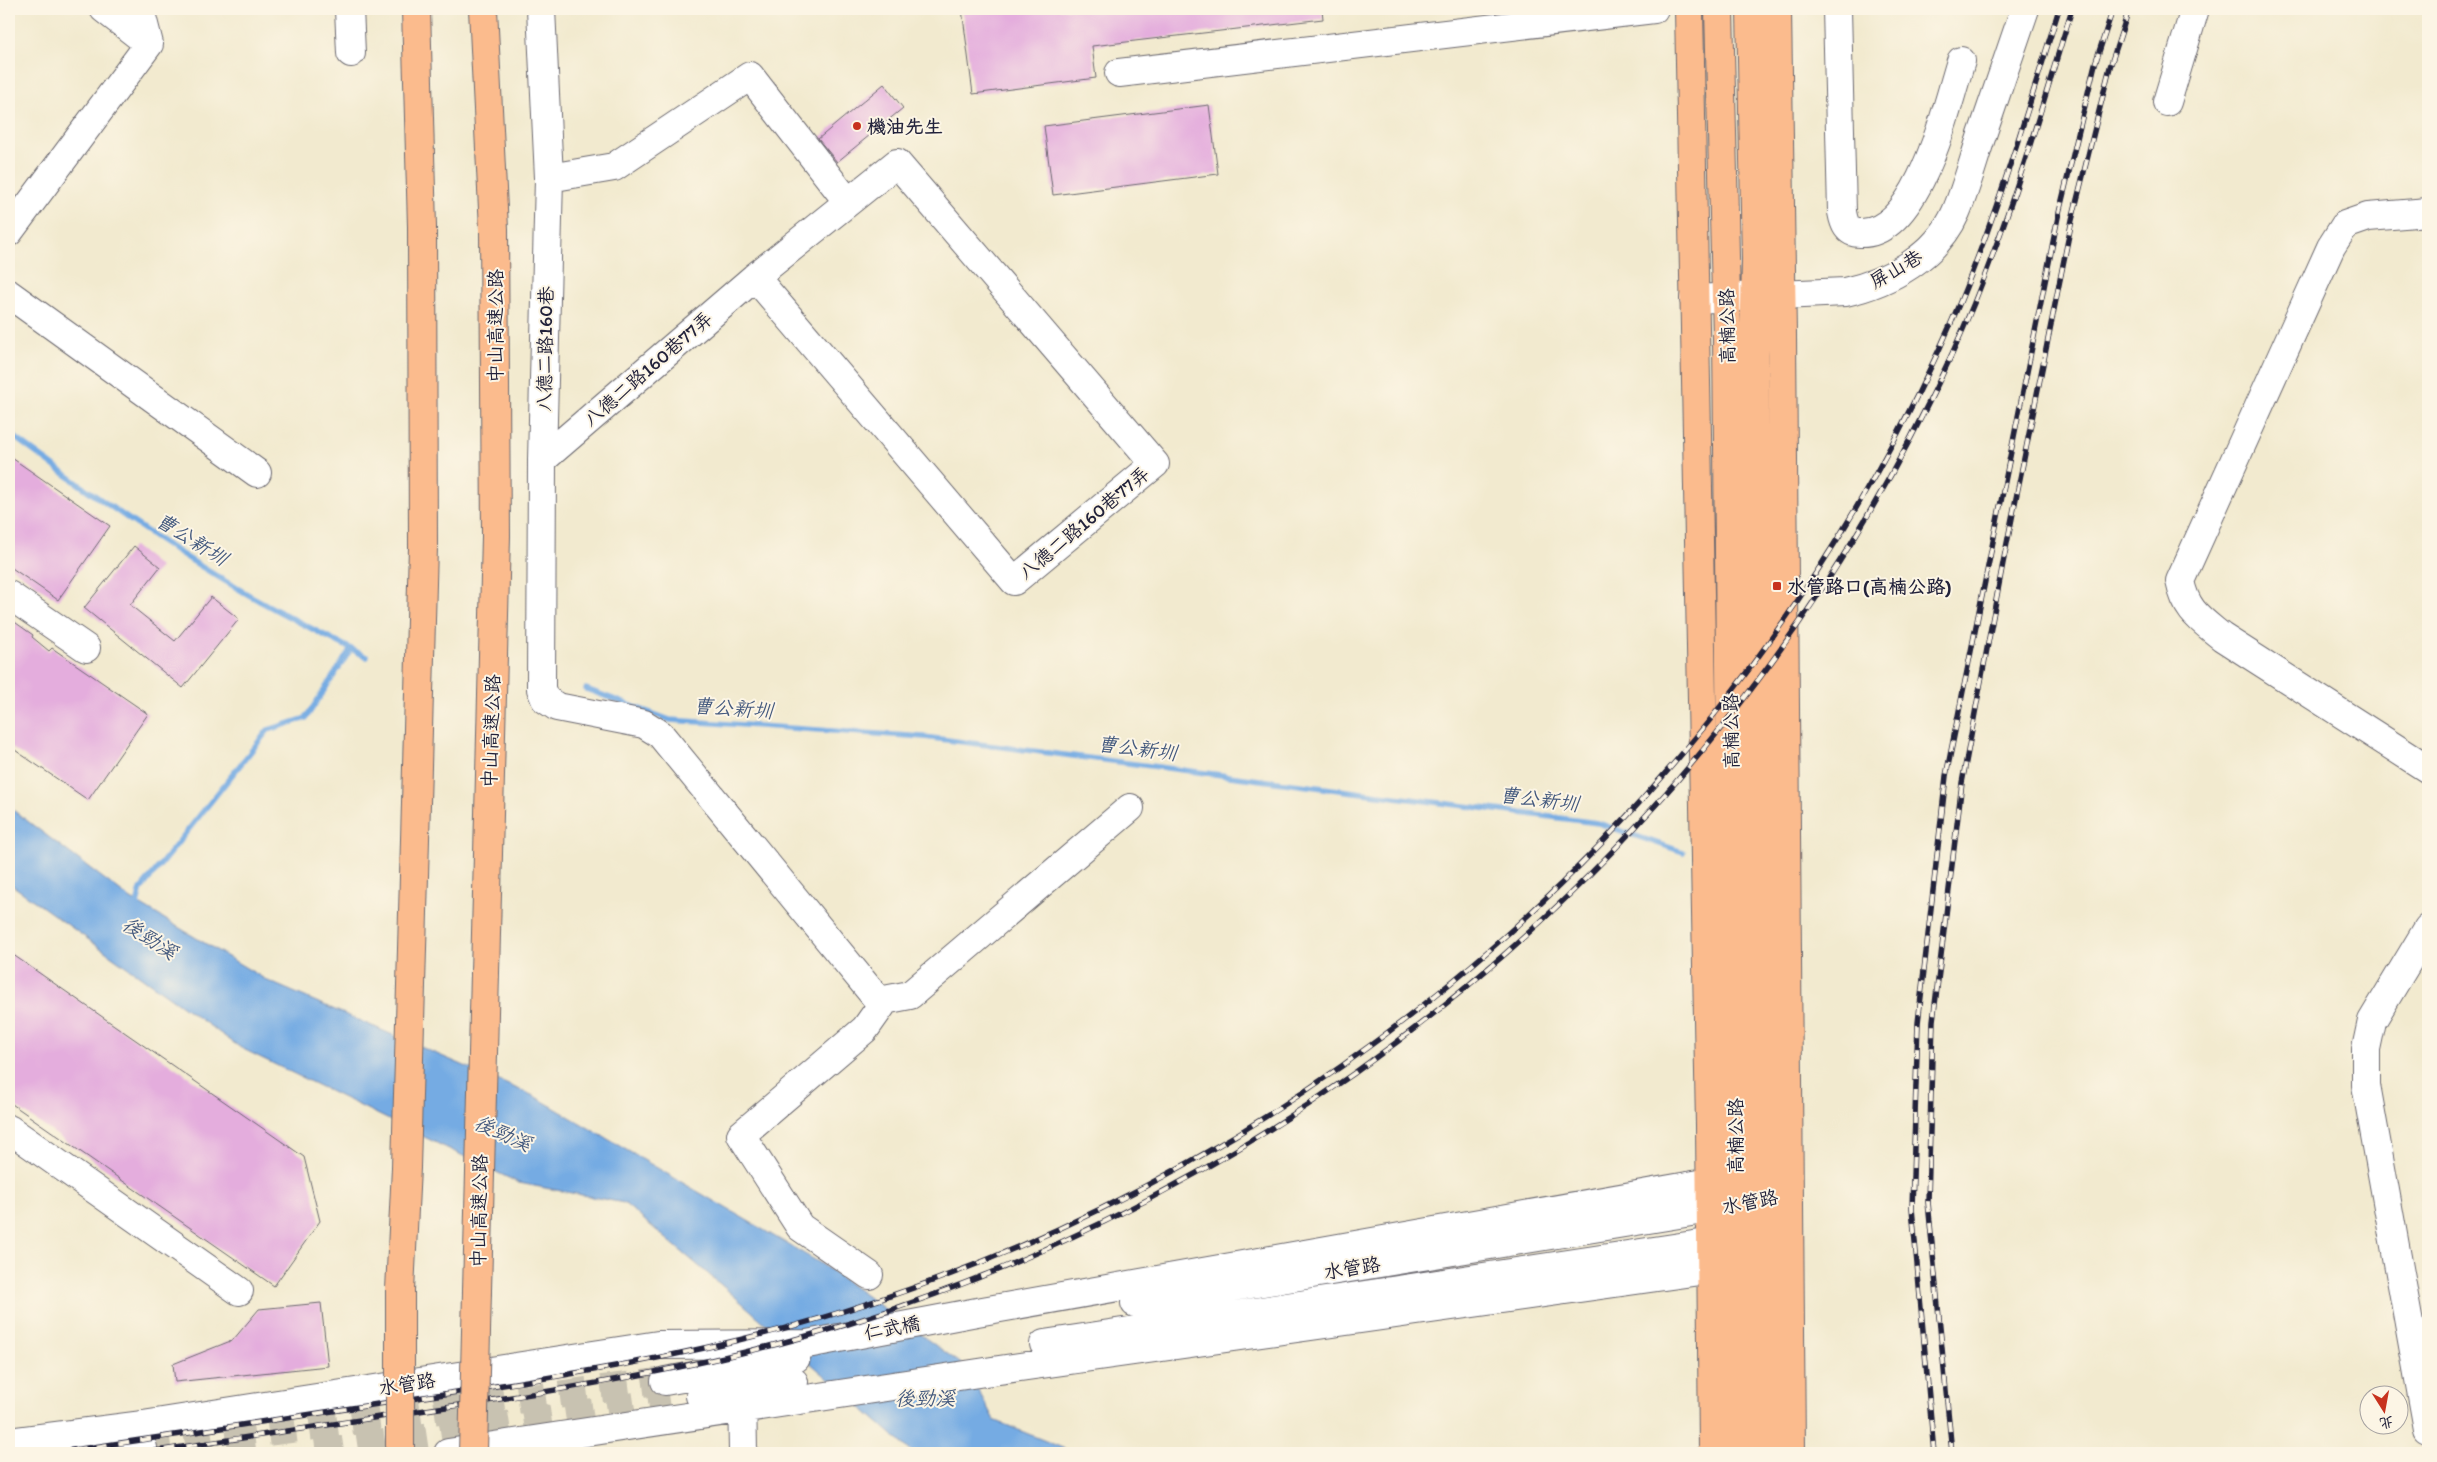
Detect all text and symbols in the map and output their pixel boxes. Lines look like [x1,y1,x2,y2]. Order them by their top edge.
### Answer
place label: 機油先生 [867,115,943,138]
marker: 機油先生 [851,120,863,132]
street label: 屏山巷 [1866,245,1926,293]
street label: 中山高速公路 [484,269,507,383]
street label: 八德二路160巷 [532,286,558,412]
street label: 高楠公路 [1715,288,1739,364]
street label: 八德二路160巷77弄 [579,307,717,431]
street label: 八德二路160巷77弄 [1014,462,1154,584]
water label: 曹公新圳 [152,508,234,571]
place label: 水管路口(高楠公路) [1787,575,1951,598]
marker: 水管路口(高楠公路) [1771,580,1783,592]
street label: 中山高速公路 [478,674,504,788]
water label: 曹公新圳 [692,693,776,723]
street label: 高楠公路 [1719,693,1743,769]
water label: 曹公新圳 [1096,731,1180,765]
water label: 曹公新圳 [1498,782,1582,816]
water label: 後勁溪 [118,912,183,965]
street label: 高楠公路 [1724,1098,1747,1174]
water label: 後勁溪 [471,1110,536,1157]
street label: 中山高速公路 [467,1154,491,1268]
street label: 水管路 [1720,1185,1780,1219]
street label: 水管路 [1322,1252,1382,1284]
street label: 仁武橋 [862,1311,922,1345]
street label: 水管路 [377,1368,437,1400]
north arrow [2360,1384,2410,1434]
water label: 後勁溪 [895,1386,956,1410]
text: 北 [2378,1413,2395,1432]

